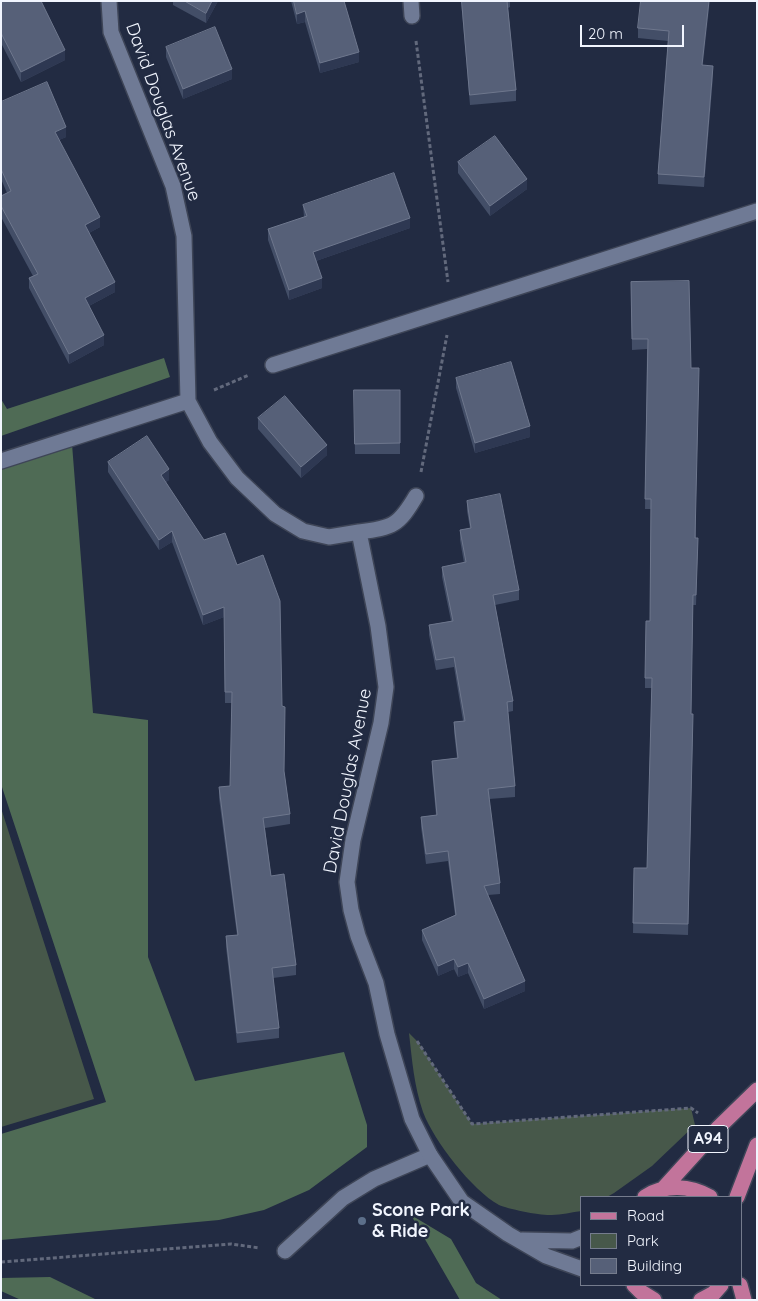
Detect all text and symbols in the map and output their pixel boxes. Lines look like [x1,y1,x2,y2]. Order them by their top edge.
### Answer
scale bar [583,15,687,47]
street label: David Douglas Avenue [121,20,205,204]
text: 20 m [588,24,623,43]
street label: David Douglas Avenue [319,687,377,875]
road number: A94 [688,1126,728,1152]
legend [580,1196,743,1286]
place label: Scone Park & Ride [372,1200,470,1242]
text: Road [627,1206,664,1225]
marker: Scone Park & Ride [356,1215,368,1227]
text: Park [627,1231,659,1250]
text: Building [627,1256,682,1275]

